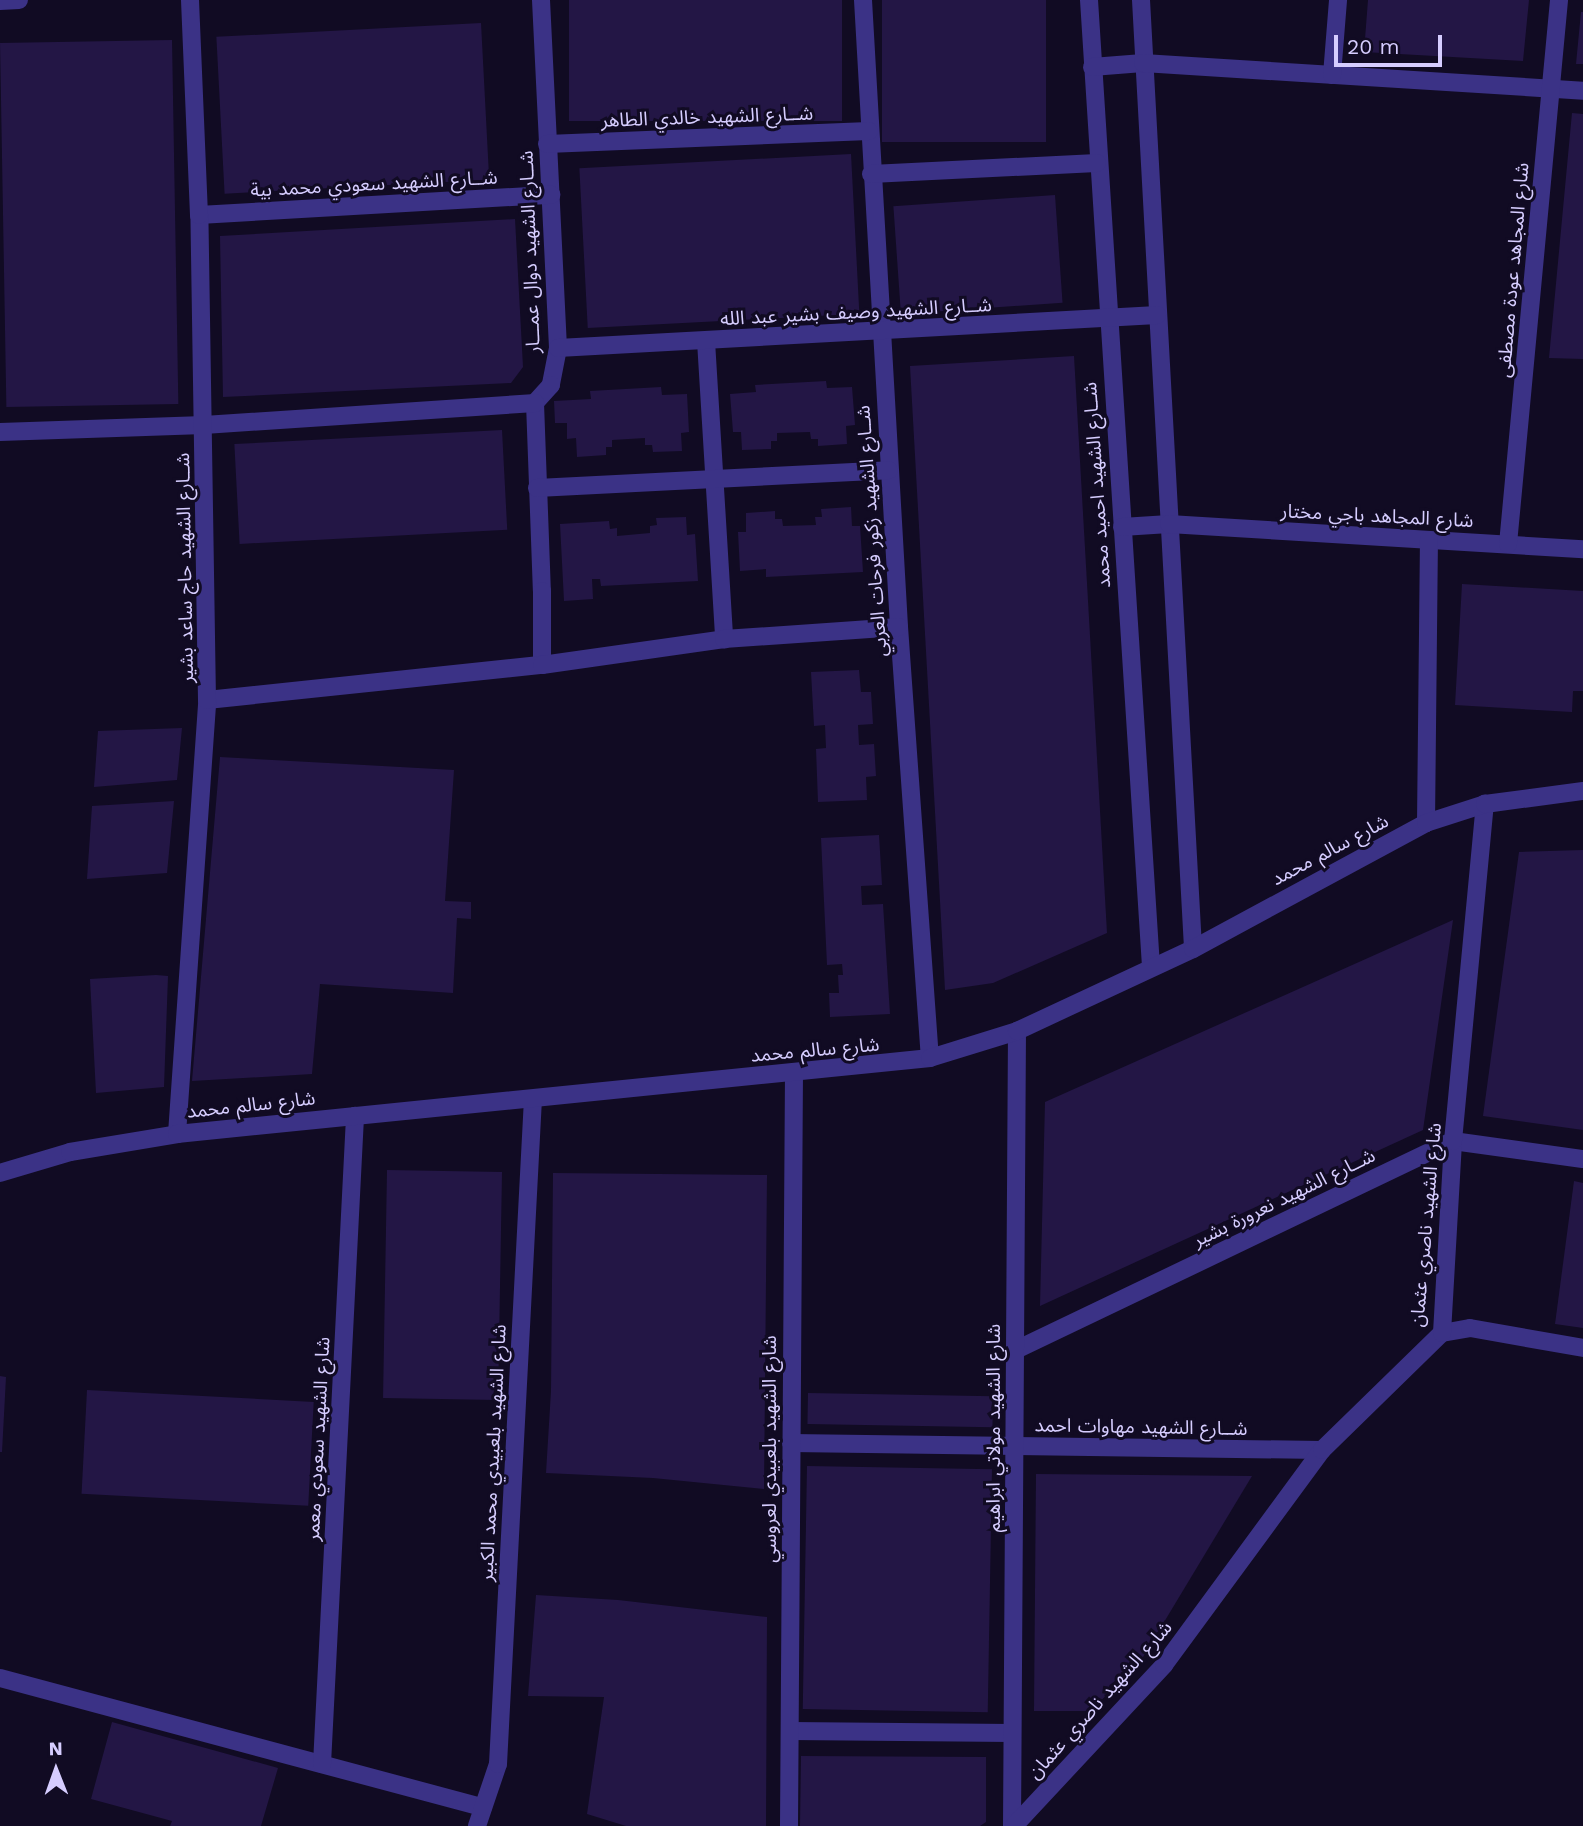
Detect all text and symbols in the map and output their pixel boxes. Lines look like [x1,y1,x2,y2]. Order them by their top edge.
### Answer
scale bar [1338,21,1446,65]
text: 20 m [1347,34,1399,59]
street label: شــارع الشهيد خالدي الطاهر [601,102,813,132]
street label: شــارع الشهيد دوال عمـــار [515,150,545,354]
street label: شارع المجاهد عودة مصطفى [1492,162,1534,378]
street label: شــارع الشهيد سعودي محمد بية [250,166,498,202]
street label: شــارع الشهيد وصيف بشير عبد الله [720,293,992,331]
street label: شــارع الشهيد احميد محمد [1078,381,1116,589]
street label: شــارع الشهيد زكور فرحات العربي [852,405,892,657]
street label: شــارع الشهيد حاج ساعد بشير [172,453,198,683]
street label: شارع المجاهد باجي مختار [1280,500,1474,532]
street label: شارع سالم محمد [1268,810,1392,890]
street label: شارع سالم محمد [750,1033,880,1067]
street label: شارع سالم محمد [186,1087,316,1123]
street label: شارع الشهيد ناصري عثمان [1406,1122,1446,1328]
street label: شــارع الشهيد نعرورة بشير [1189,1144,1379,1252]
street label: شارع الشهيد بلعبيدي محمد الكبير [475,1324,511,1582]
street label: شارع الشهيد مولاتي ابراهيم [983,1324,1005,1532]
street label: شارع الشهيد بلعبيدي لعروسي [759,1335,781,1563]
street label: شارع الشهيد سعودي معمر [301,1336,335,1542]
street label: شــارع الشهيد مهاوات احمد [1034,1414,1248,1440]
street label: شارع الشهيد ناصري عثمان [1023,1616,1177,1784]
north arrow [21,1735,91,1805]
text: N [48,1737,63,1760]

